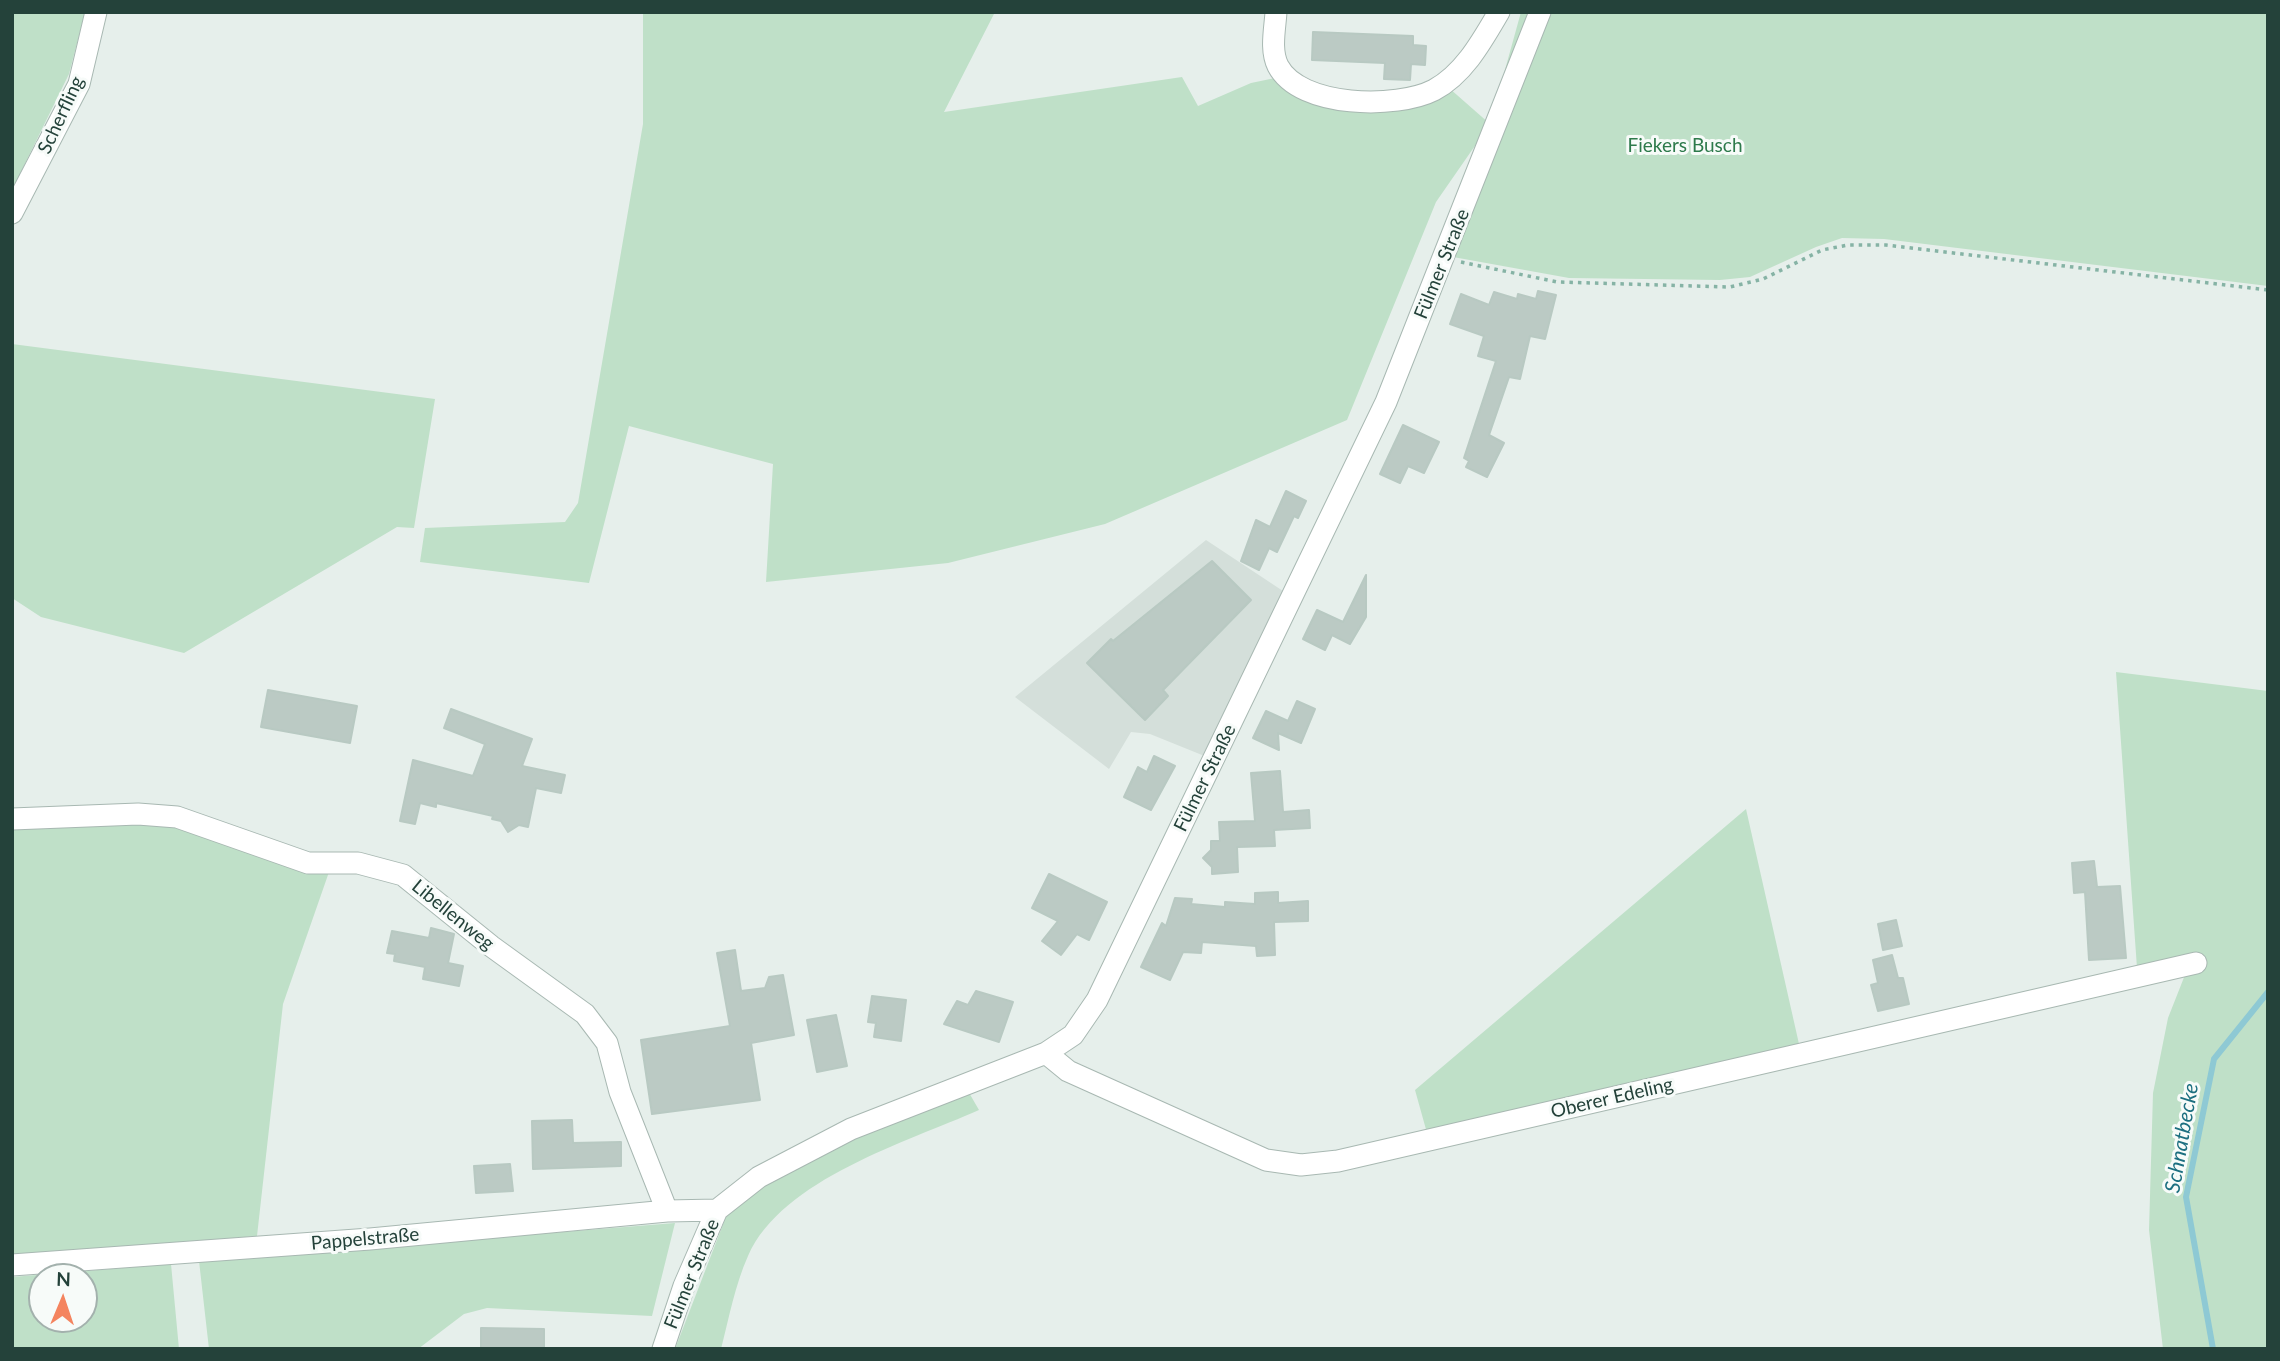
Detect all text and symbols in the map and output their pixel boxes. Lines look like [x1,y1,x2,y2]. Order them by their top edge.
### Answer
street label: Scherfling [33,73,89,157]
park label: Fiekers Busch [1628,135,1742,157]
street label: Fülmer Straße [1410,206,1474,322]
street label: Fülmer Straße [1169,721,1241,835]
street label: Libellenweg [407,875,499,955]
street label: Oberer Edeling [1549,1073,1675,1123]
water label: Schnatbecke [2160,1081,2204,1195]
street label: Fülmer Straße [660,1216,724,1332]
street label: Pappelstraße [310,1223,420,1255]
north arrow [28,1263,98,1333]
text: N [56,1267,71,1290]

